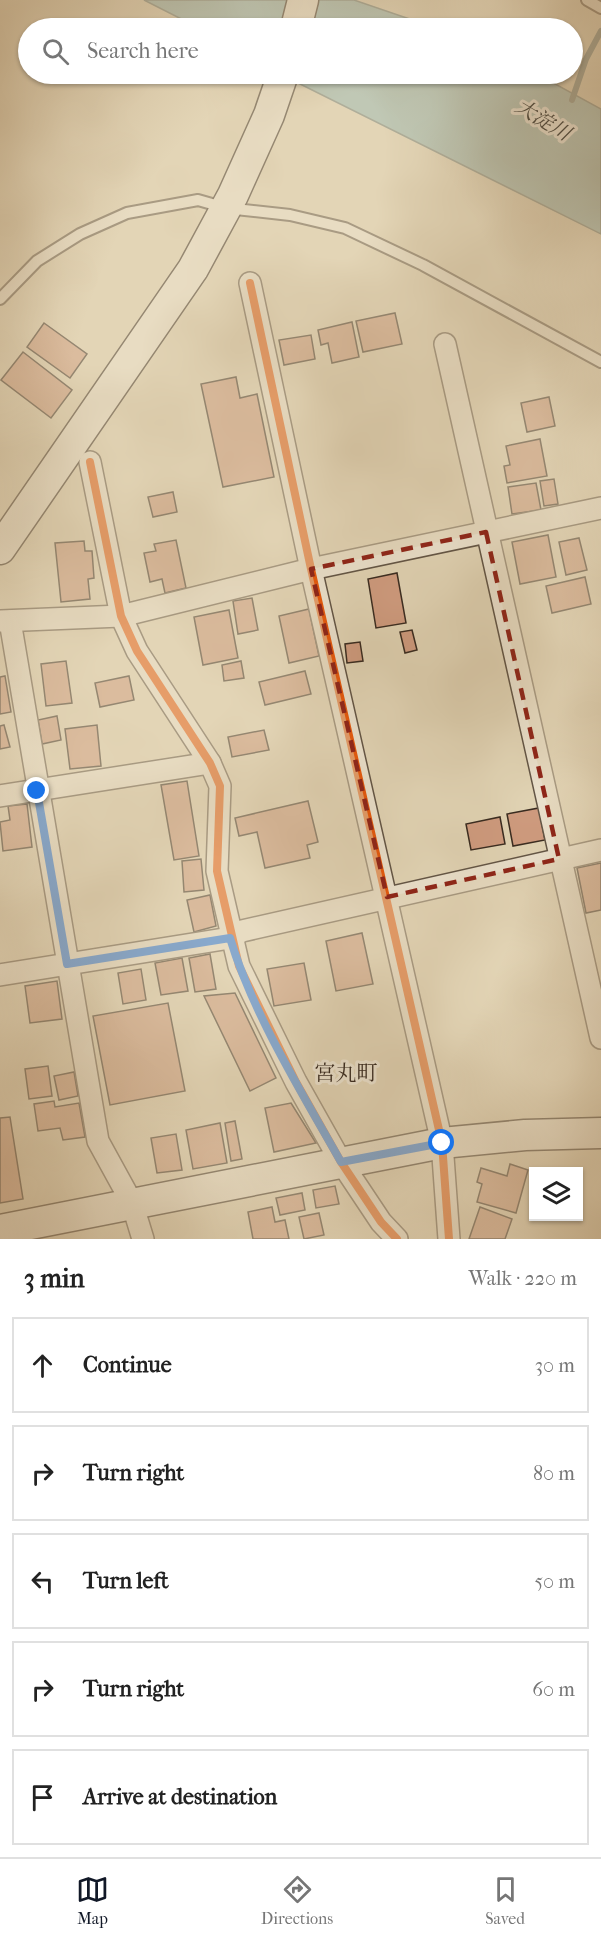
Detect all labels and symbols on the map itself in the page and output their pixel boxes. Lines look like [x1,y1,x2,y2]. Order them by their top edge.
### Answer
water label: 大淀川 [511,95,576,146]
route end [23,777,49,803]
district label: 宮丸町 [315,1061,378,1085]
route start [428,1129,454,1155]

